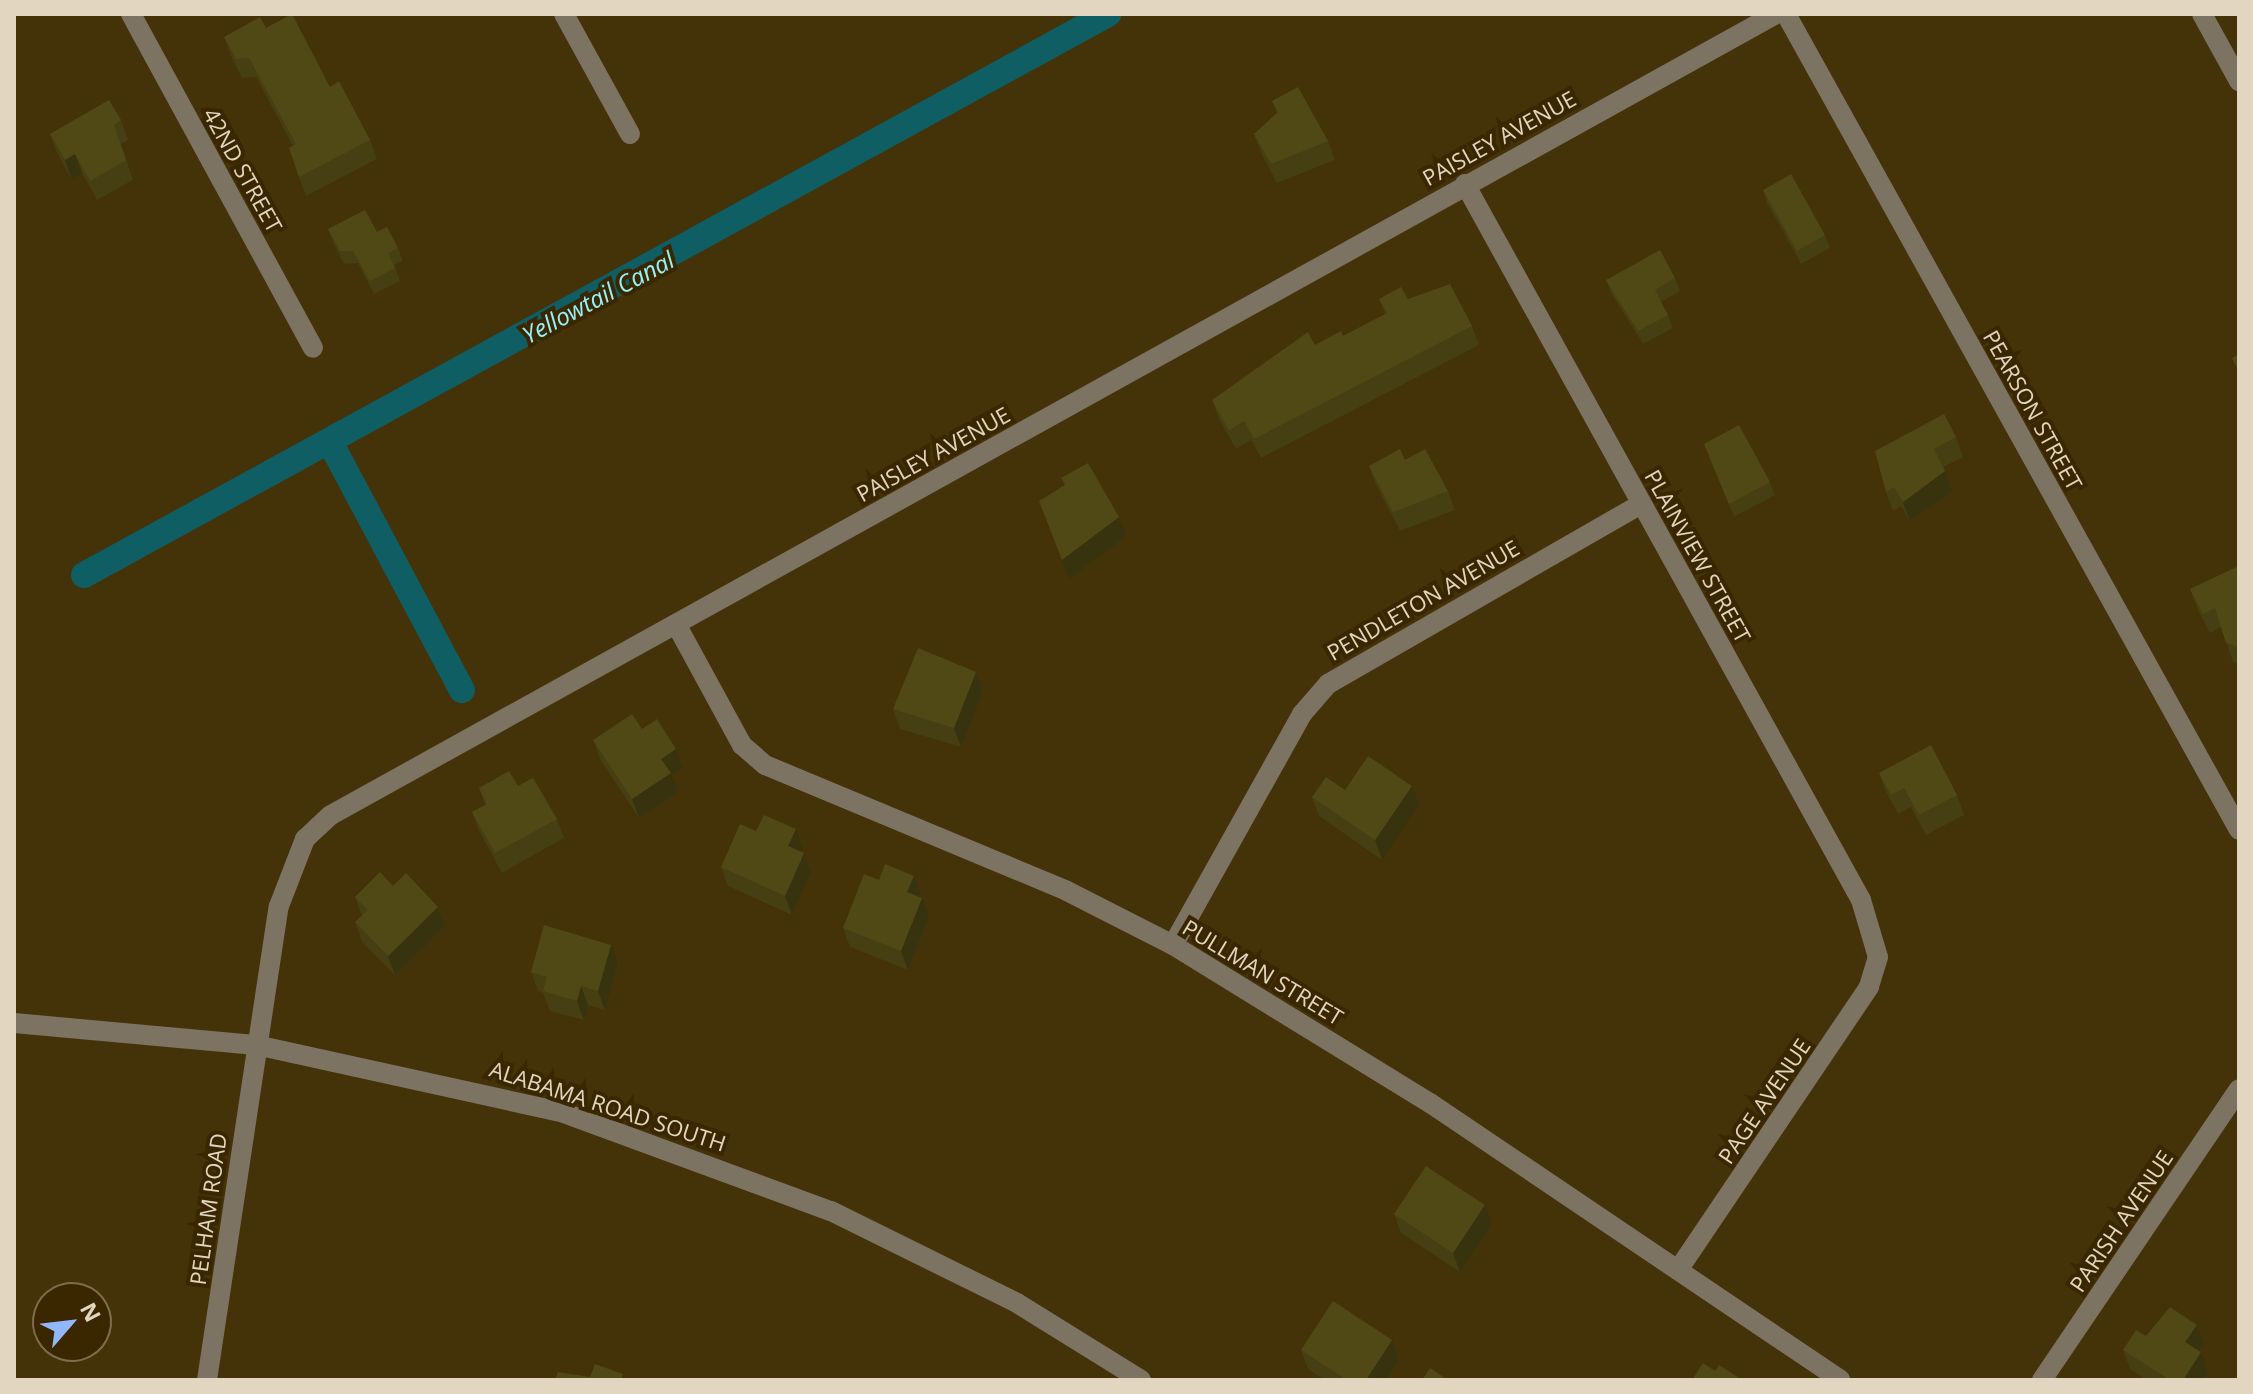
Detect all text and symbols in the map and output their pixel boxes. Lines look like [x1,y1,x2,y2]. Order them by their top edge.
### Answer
street label: PAISLEY AVENUE [1418,85,1580,191]
street label: 42ND STREET [198,103,288,237]
water label: Yellowtail Canal [517,245,679,349]
street label: PEARSON STREET [1978,325,2088,495]
street label: PAISLEY AVENUE [852,401,1014,507]
street label: PLAINVIEW STREET [1640,465,1756,647]
street label: PENDLETON AVENUE [1322,534,1524,666]
street label: PULLMAN STREET [1178,914,1348,1030]
street label: PAGE AVENUE [1712,1033,1816,1169]
street label: ALABAMA ROAD SOUTH [487,1055,729,1157]
street label: PELHAM ROAD [184,1131,232,1287]
street label: PARISH AVENUE [2064,1145,2178,1297]
north arrow [32,1282,112,1362]
text: N [74,1297,109,1327]

